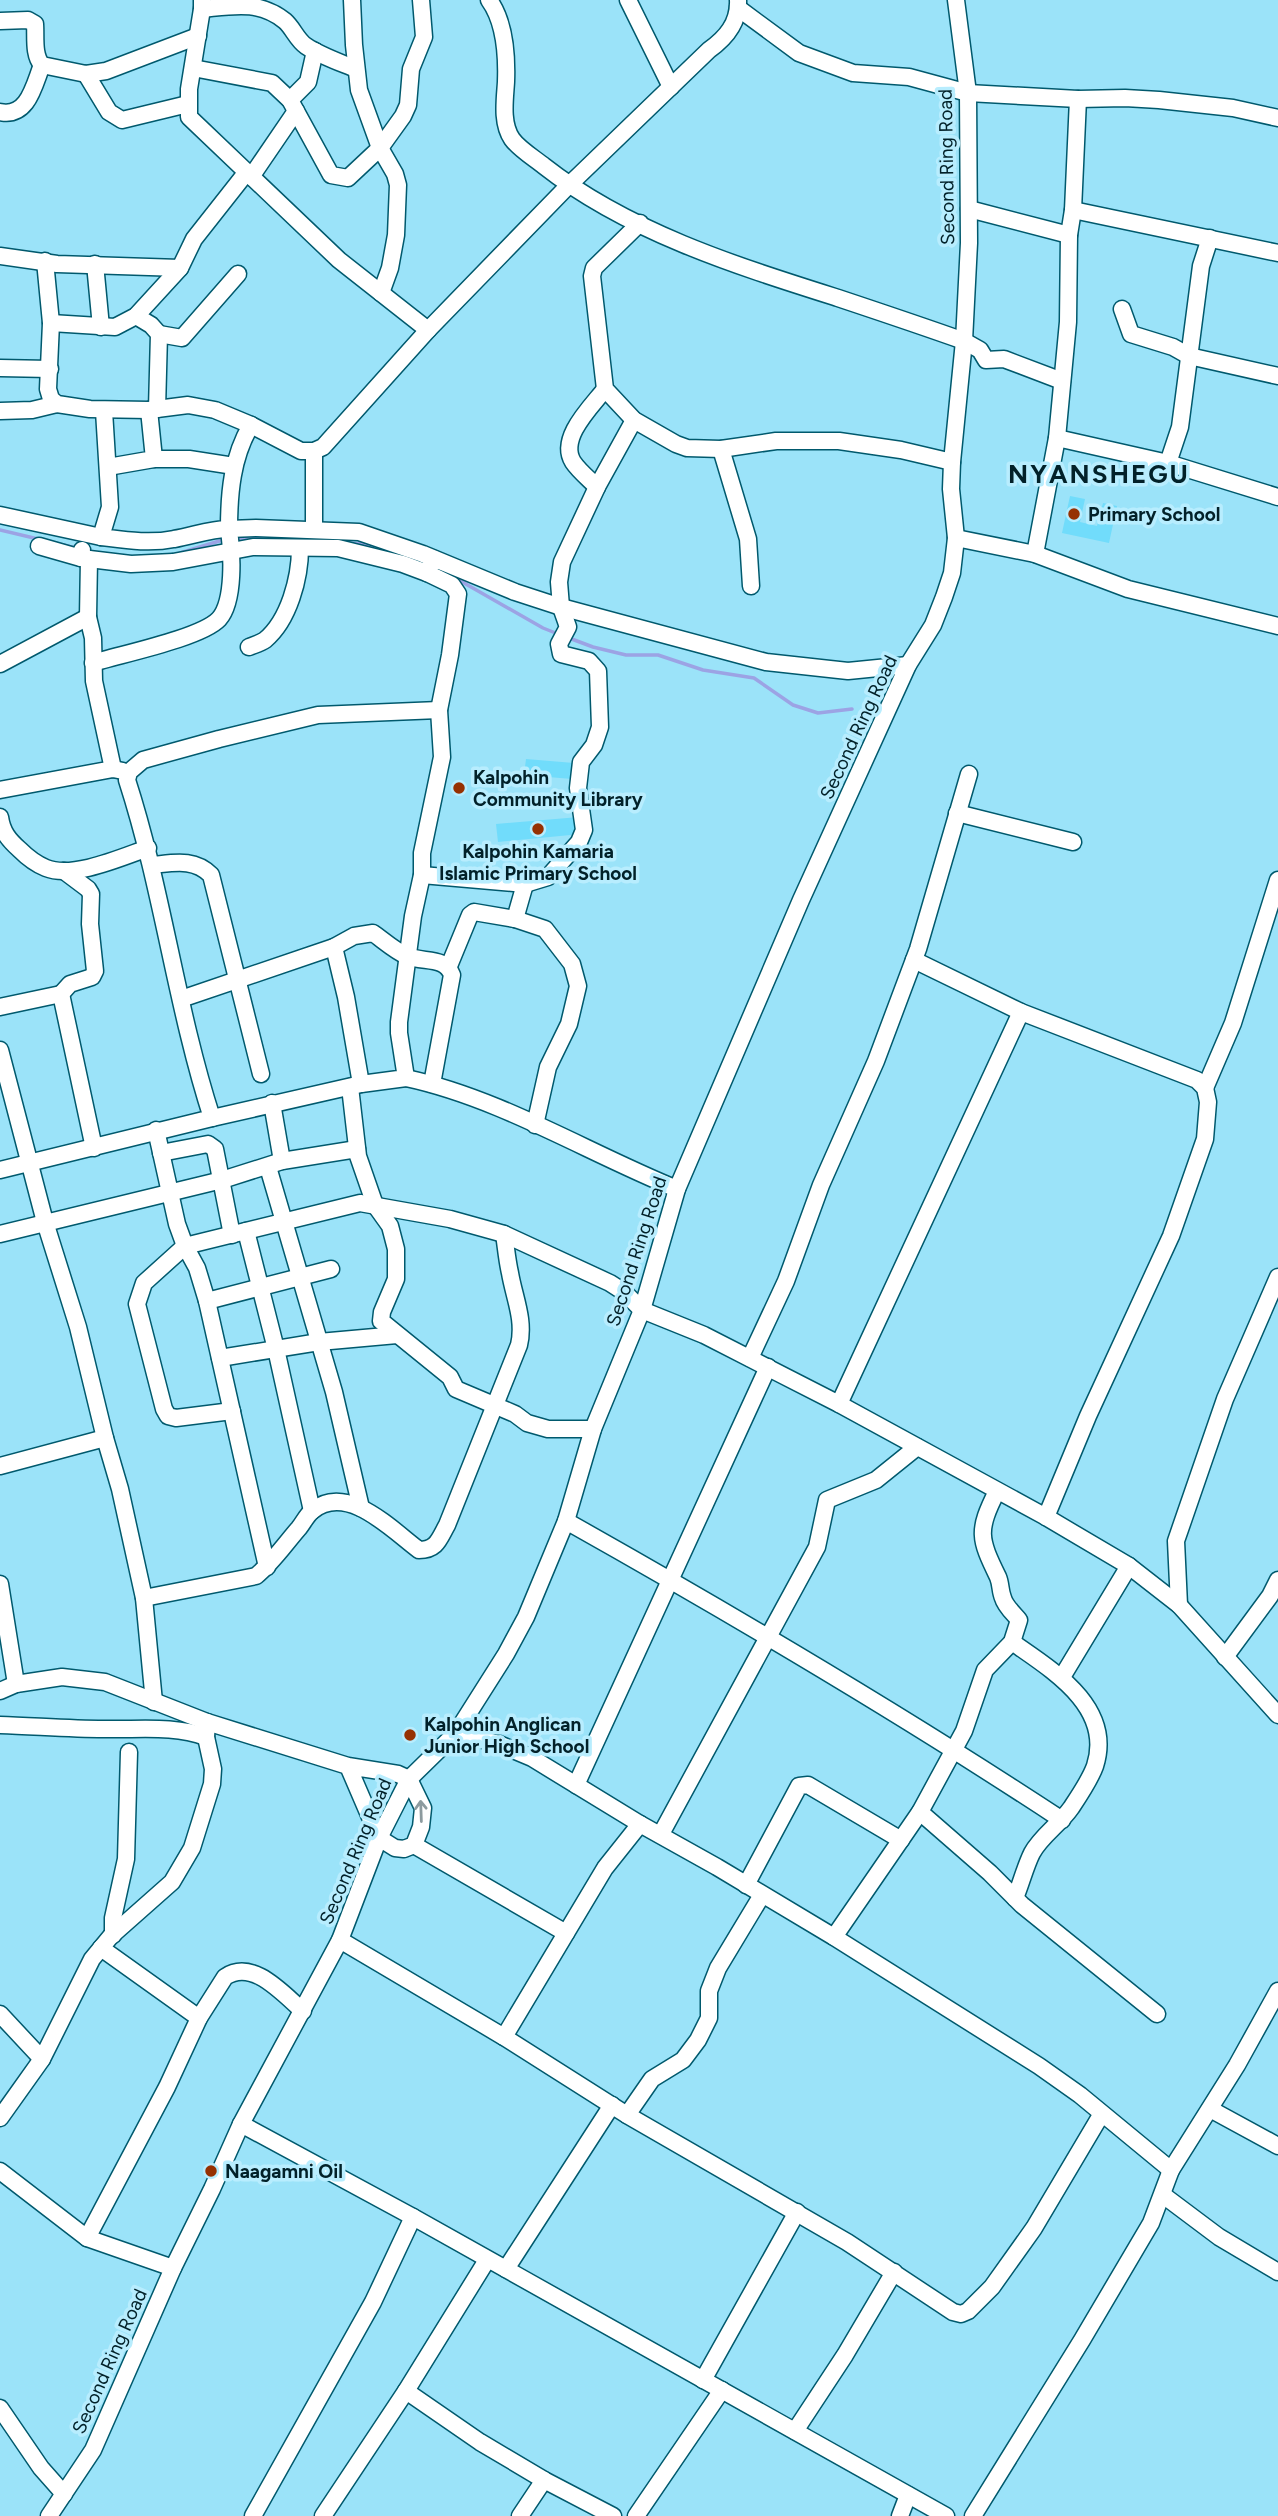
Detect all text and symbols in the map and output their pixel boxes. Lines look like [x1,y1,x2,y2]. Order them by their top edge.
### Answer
street label: Second Ring Road [934,89,959,245]
district label: NYANSHEGU [1008,458,1190,490]
place label: Primary School [1088,503,1220,526]
marker: Primary School [1066,506,1082,522]
street label: Second Ring Road [815,652,902,803]
place label: Kalpohin Community Library [473,766,643,811]
marker: Kalpohin Community Library [451,780,467,796]
marker: Kalpohin Kamaria Islamic Primary School [530,821,546,837]
place label: Kalpohin Kamaria Islamic Primary School [439,840,637,885]
street label: Second Ring Road [601,1173,672,1329]
place label: Kalpohin Anglican Junior High School [424,1713,589,1758]
marker: Kalpohin Anglican Junior High School [402,1727,418,1743]
street label: Second Ring Road [314,1775,397,1928]
one-way arrow [414,1800,428,1823]
place label: Naagamni Oil [225,2160,343,2183]
marker: Naagamni Oil [203,2163,219,2179]
street label: Second Ring Road [67,2285,152,2437]

